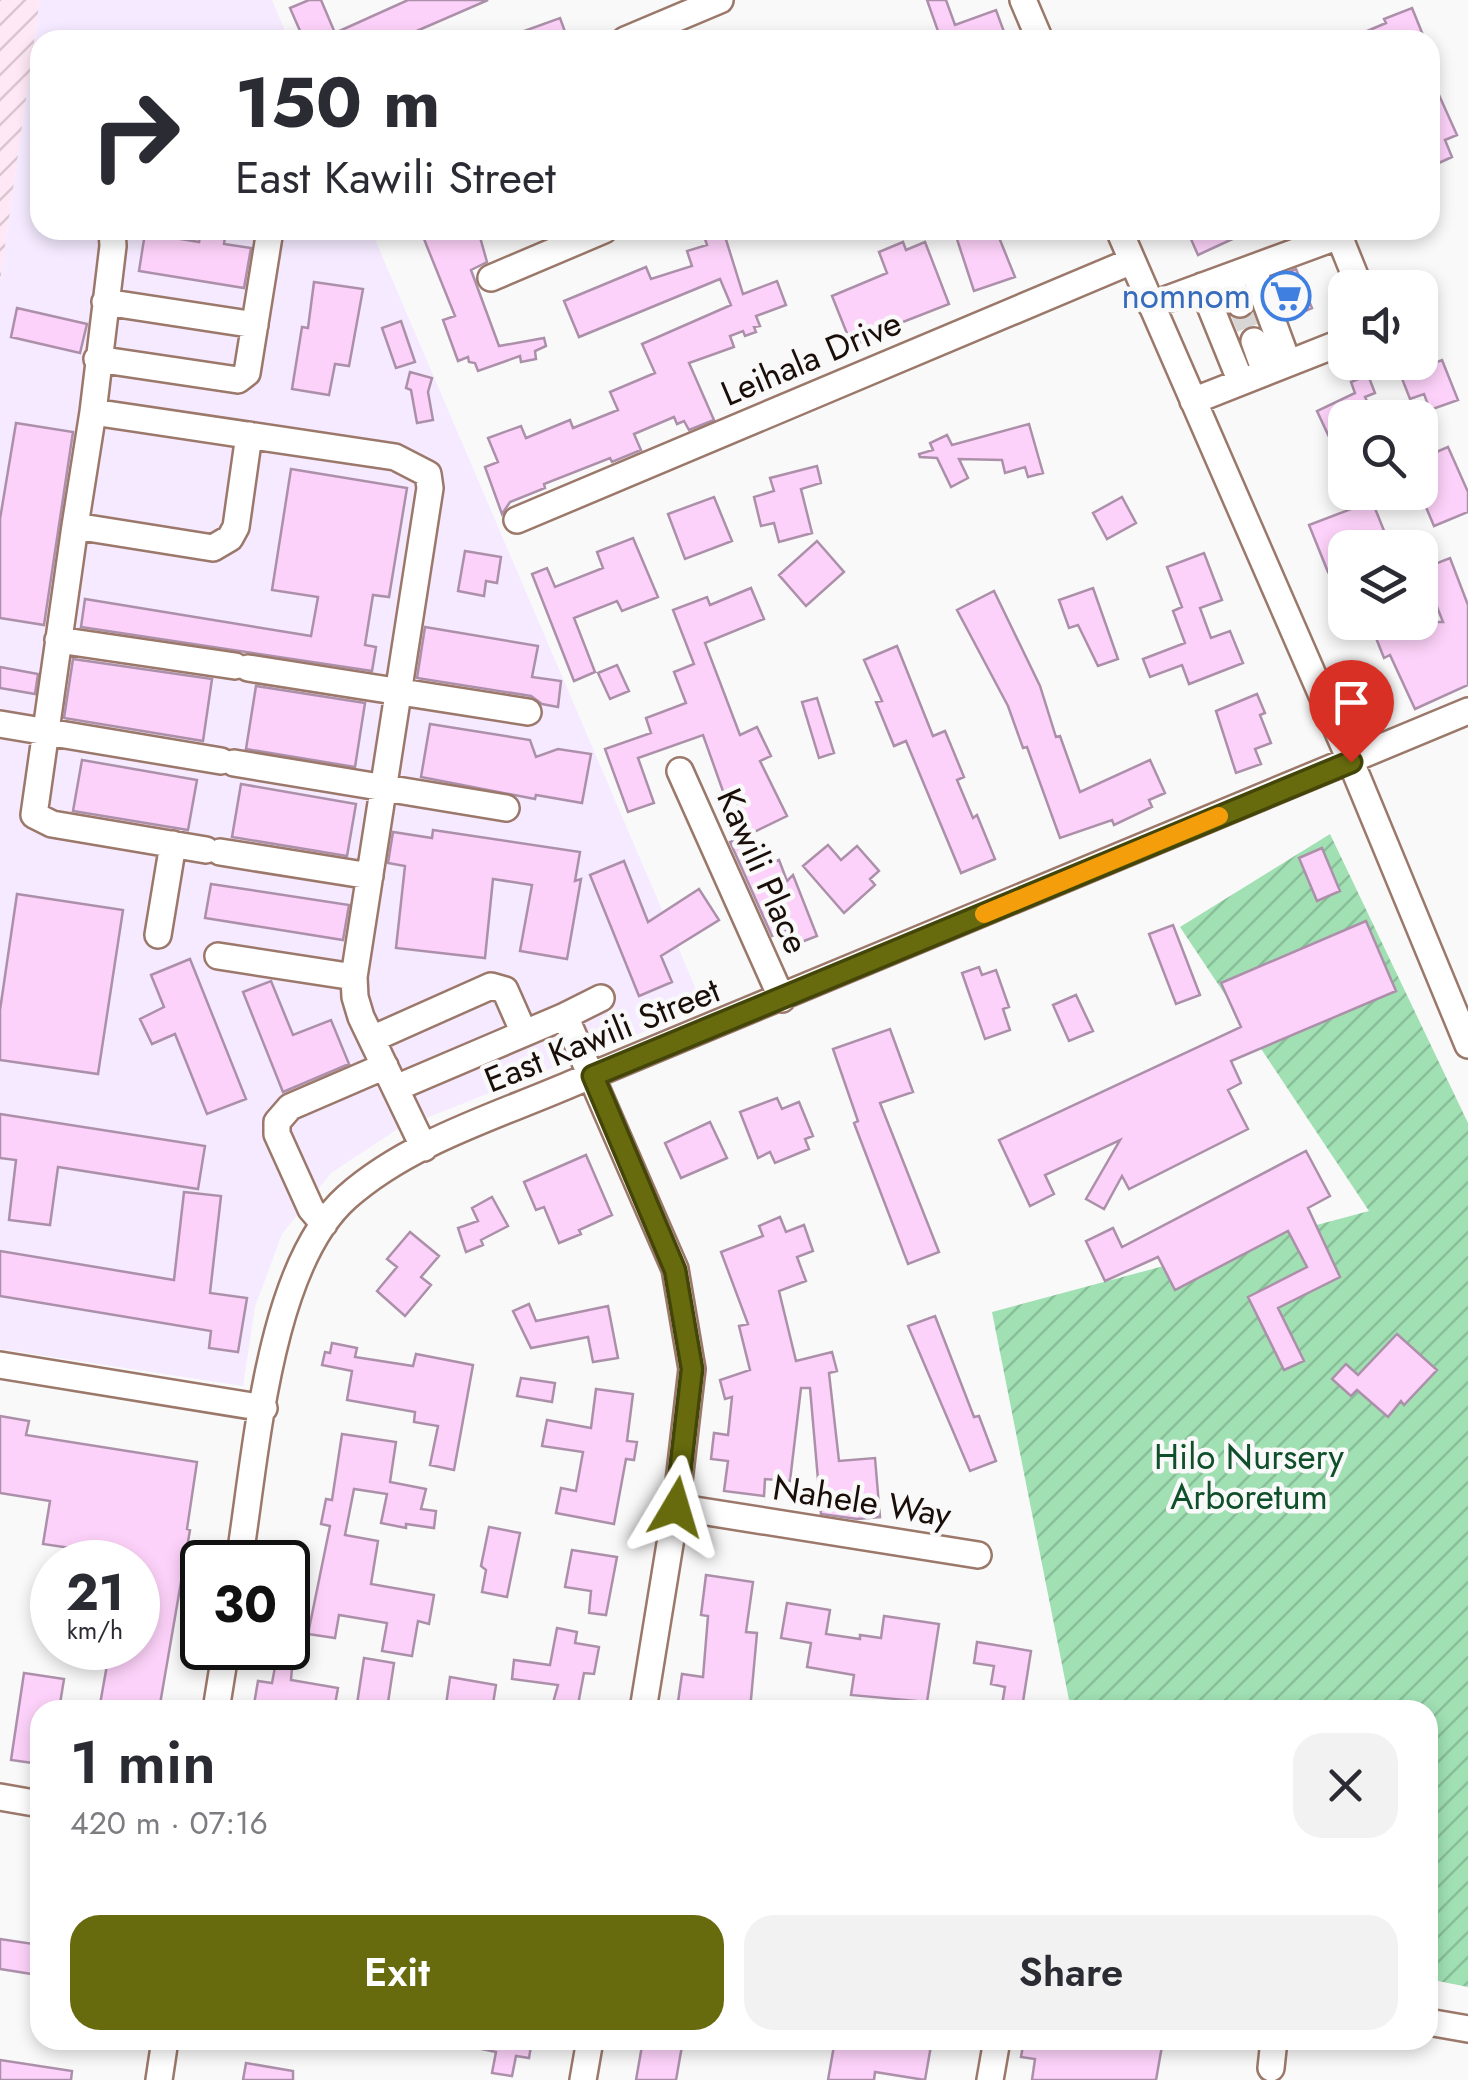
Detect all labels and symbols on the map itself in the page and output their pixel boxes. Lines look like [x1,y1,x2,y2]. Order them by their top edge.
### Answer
supermarket icon: nomnom [1260,270,1312,322]
place label: nomnom [1121,271,1251,321]
street label: Leihala Drive [713,298,909,418]
pin [1309,660,1394,763]
street label: Kawili Place [704,781,822,961]
street label: East Kawili Street [477,965,728,1105]
park label: Hilo Nursery Arboretum [1154,1432,1345,1522]
position arrow [624,1455,728,1559]
street label: Nahele Way [769,1462,955,1540]
speed limit sign: 30 [180,1540,310,1670]

